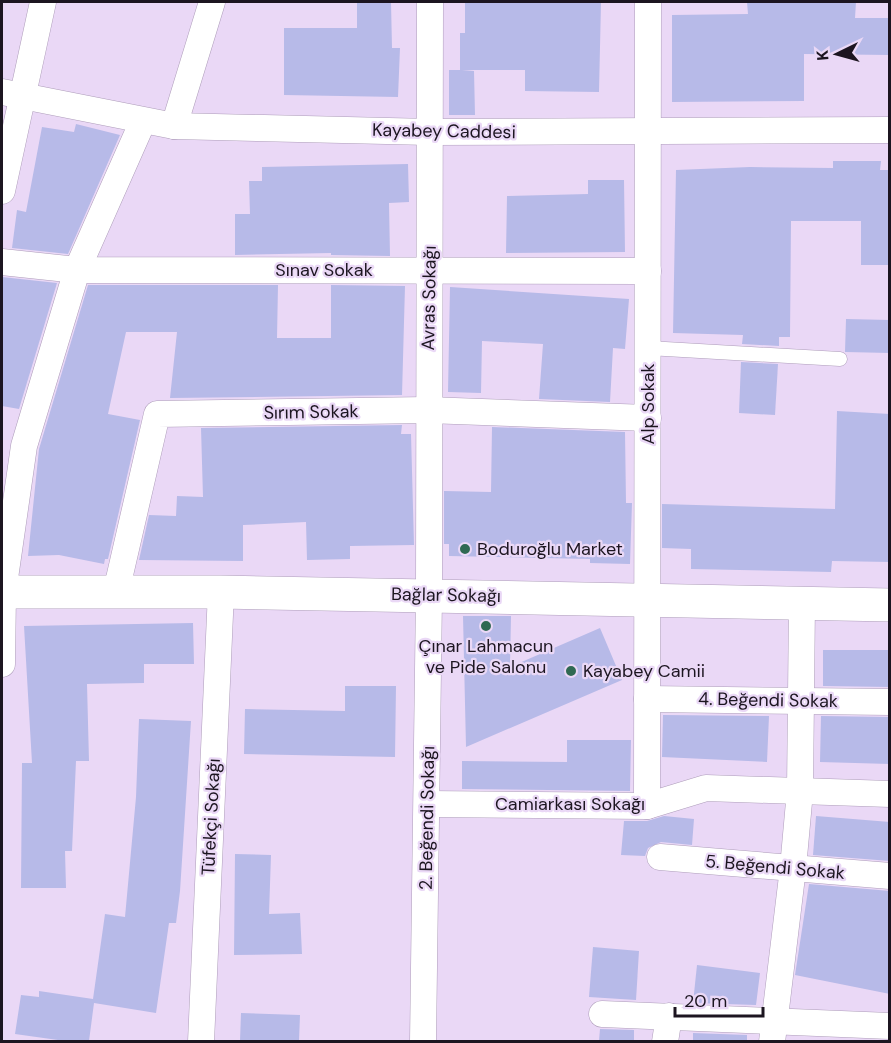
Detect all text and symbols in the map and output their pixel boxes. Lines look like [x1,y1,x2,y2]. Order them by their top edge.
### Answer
north arrow [807,24,867,84]
text: K [812,49,833,61]
street label: Kayabey Caddesi [372,118,516,144]
street label: Avras Sokağı [416,245,442,351]
street label: Sınav Sokak [275,258,373,282]
street label: Alp Sokak [636,364,660,445]
street label: Sırım Sokak [263,399,359,425]
place label: Boduroğlu Market [477,537,623,561]
marker: Boduroğlu Market [458,542,472,556]
street label: Bağlar Sokağı [391,582,501,608]
marker: Çınar Lahmacun ve Pide Salonu [479,619,493,633]
place label: Çınar Lahmacun ve Pide Salonu [419,634,553,679]
place label: Kayabey Camii [583,659,705,683]
marker: Kayabey Camii [564,664,578,678]
street label: 4. Beğendi Sokak [698,687,838,713]
street label: 2. Beğendi Sokağı [414,746,440,890]
street label: Tüfekçi Sokağı [196,758,226,876]
street label: Camiarkası Sokağı [495,792,645,816]
street label: 5. Beğendi Sokak [704,849,846,885]
scale bar [675,980,764,1018]
text: 20 m [684,989,727,1013]

